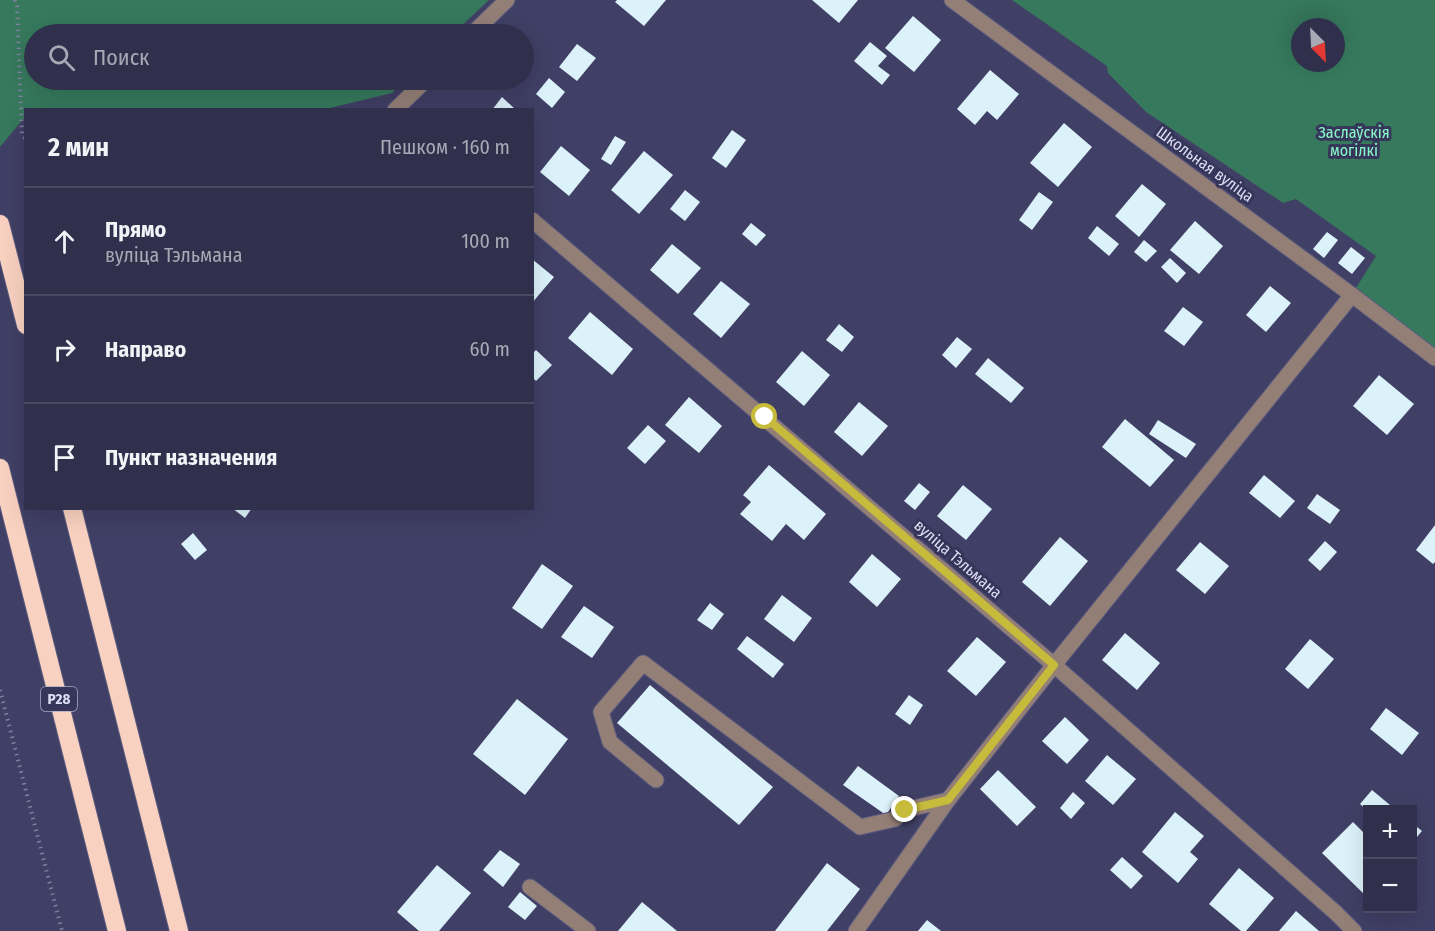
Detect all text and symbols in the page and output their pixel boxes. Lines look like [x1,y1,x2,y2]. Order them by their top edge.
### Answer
north arrow [1291,18,1345,72]
search box [24,24,534,90]
icon: search [45,41,78,74]
text: Поиск [93,44,149,71]
street label: Школьная вуліца [1153,122,1258,206]
park label: Заслаўскія могілкі [1318,123,1390,160]
text: 2 мин [48,132,109,163]
text: Пешком · 160 m [380,135,510,159]
text: Прямо [105,216,166,243]
icon: ahead [48,225,81,258]
text: 100 m [461,229,510,253]
text: вуліца Тэльмана [105,243,242,267]
icon: right [48,333,81,366]
text: Направо [105,336,186,363]
text: 60 m [470,337,510,361]
route start [751,403,777,429]
icon: arrive [48,441,81,474]
text: Пункт назначения [105,444,277,471]
street label: вуліца Тэльмана [910,516,1006,602]
road number: Р28 [41,687,77,711]
route end [891,796,917,822]
map controls [1363,805,1417,913]
button: + [1363,805,1417,859]
button: − [1363,859,1417,913]

